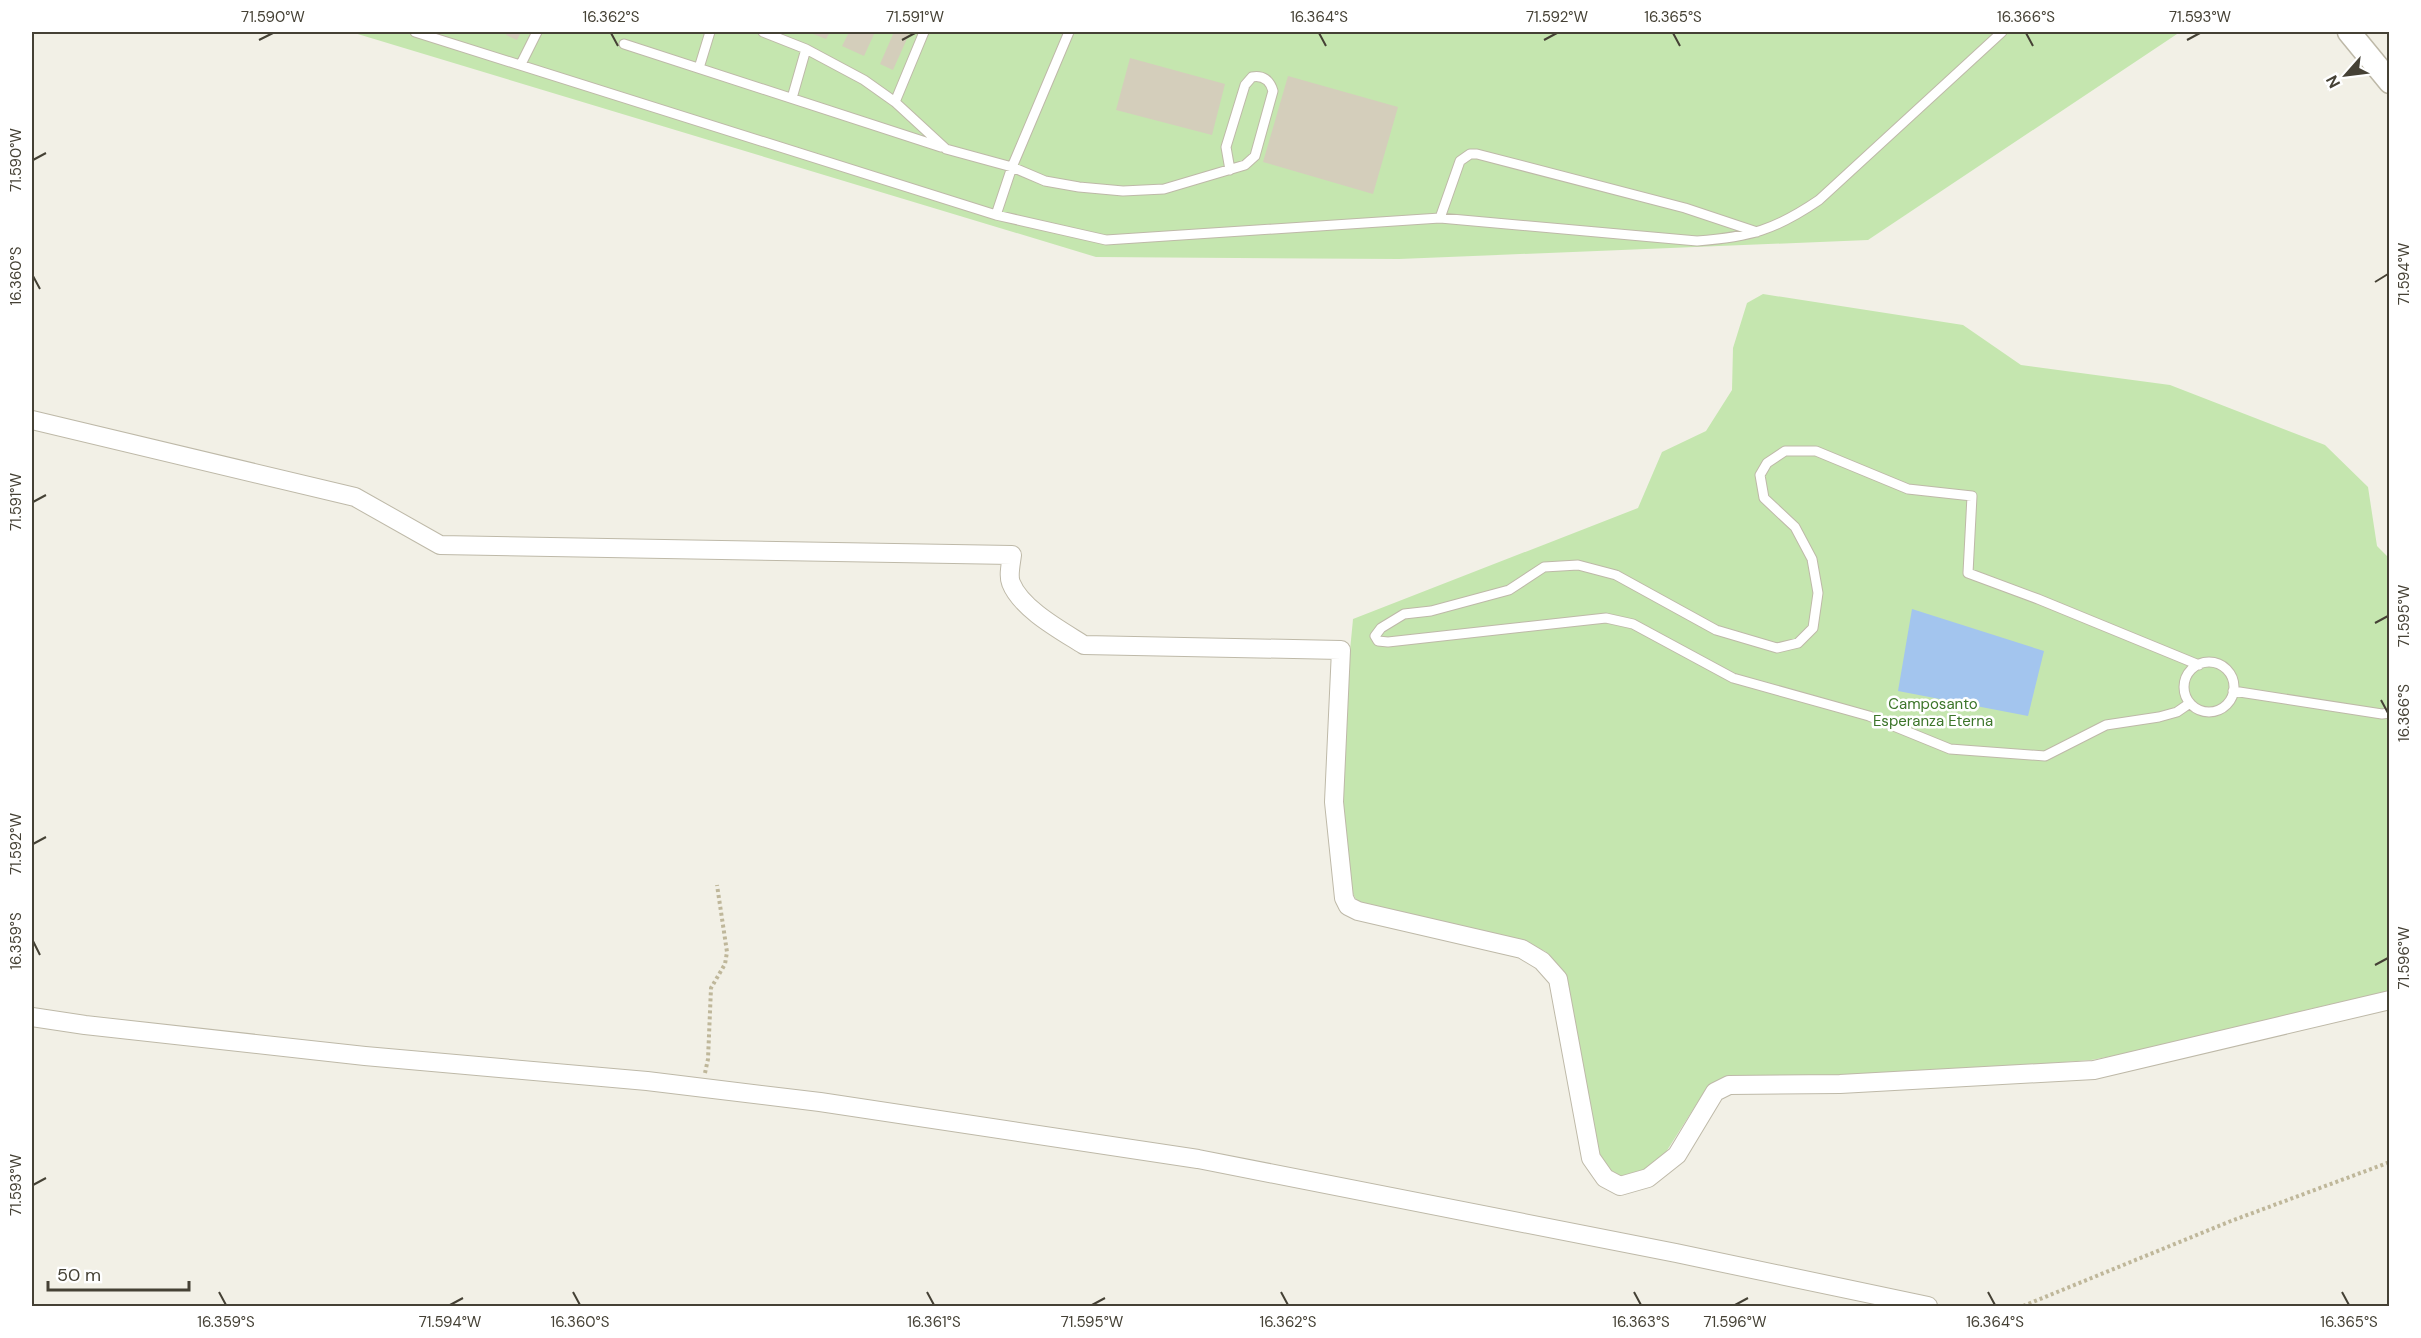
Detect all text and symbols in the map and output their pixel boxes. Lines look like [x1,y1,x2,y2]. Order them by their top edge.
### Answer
text: 71.590°W [241,7,305,27]
text: 16.362°S [583,7,640,27]
text: 71.591°W [886,7,944,27]
text: 16.364°S [1290,7,1348,27]
text: 71.592°W [1526,7,1588,27]
text: 16.365°S [1644,7,1702,27]
text: 16.366°S [1997,7,2055,27]
text: 71.593°W [2169,7,2232,27]
north arrow [2316,45,2376,105]
text: N [2321,72,2345,92]
text: 71.590°W [6,128,26,192]
text: 71.594°W [2394,242,2414,305]
text: 16.360°S [6,246,26,305]
text: 71.591°W [6,473,26,531]
text: 71.595°W [2394,584,2414,647]
text: 16.366°S [2394,684,2414,742]
park label: Camposanto Esperanza Eterna [1873,694,1993,731]
text: 71.592°W [6,813,26,875]
text: 16.359°S [6,912,26,970]
text: 71.596°W [2394,926,2414,989]
text: 71.593°W [6,1153,26,1216]
scale bar [48,1254,189,1292]
text: 50 m [57,1263,101,1287]
text: 16.359°S [197,1312,255,1332]
text: 71.594°W [419,1312,482,1332]
text: 16.360°S [551,1312,610,1332]
text: 16.361°S [907,1312,961,1332]
text: 71.595°W [1061,1312,1124,1332]
text: 16.362°S [1260,1312,1317,1332]
text: 16.363°S [1612,1312,1670,1332]
text: 71.596°W [1704,1312,1767,1332]
text: 16.364°S [1966,1312,2024,1332]
text: 16.365°S [2320,1312,2378,1332]

